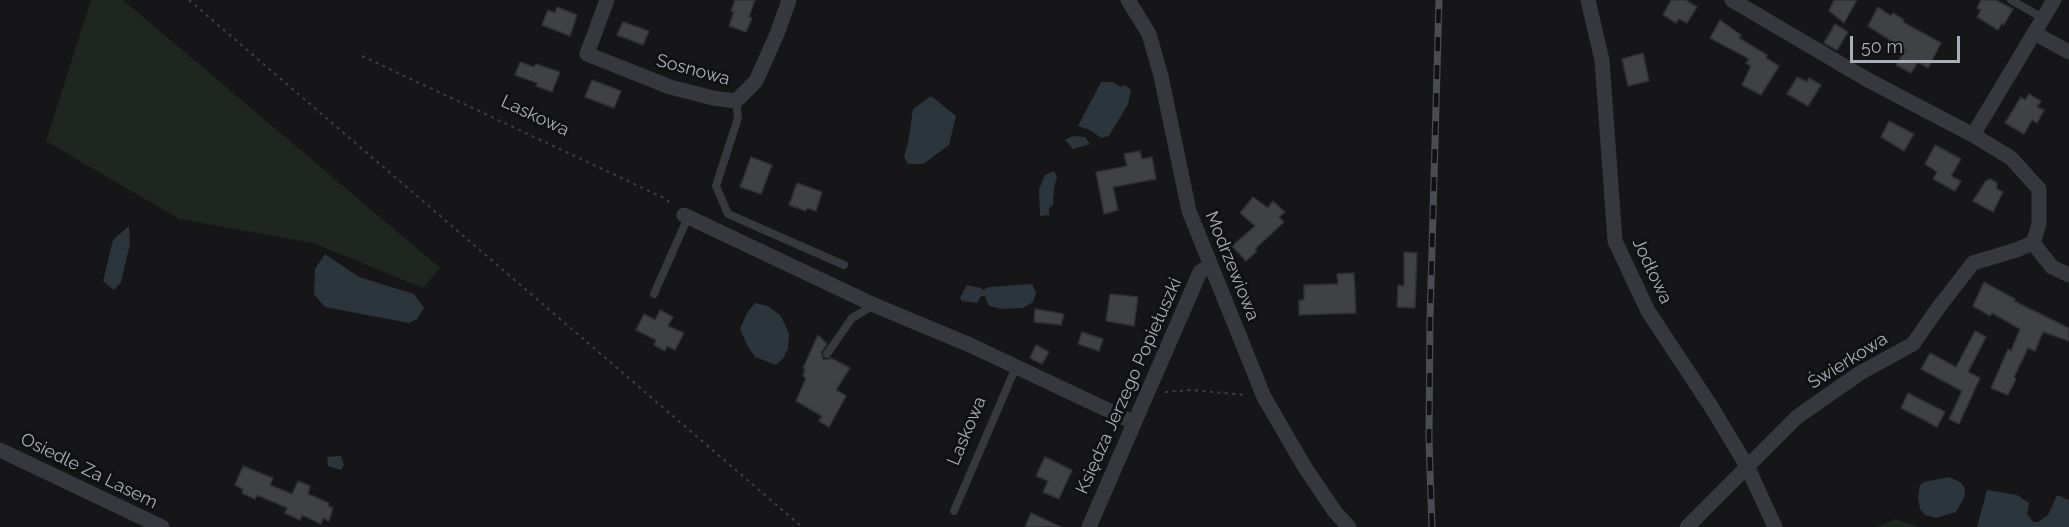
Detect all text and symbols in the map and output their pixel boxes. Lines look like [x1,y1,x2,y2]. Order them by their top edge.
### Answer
scale bar [1853,24,1962,62]
text: 50 m [1861,36,1903,57]
street label: Sosnowa [654,50,732,90]
street label: Laskowa [498,91,572,141]
street label: Modrzewiowa [1200,208,1264,324]
street label: Jodłowa [1627,235,1677,307]
street label: Księdza Jerzego Popiełuszki [1071,274,1187,498]
street label: Świerkowa [1804,328,1892,394]
street label: Laskowa [943,393,991,469]
street label: Osiedle Za Lasem [17,428,161,514]

